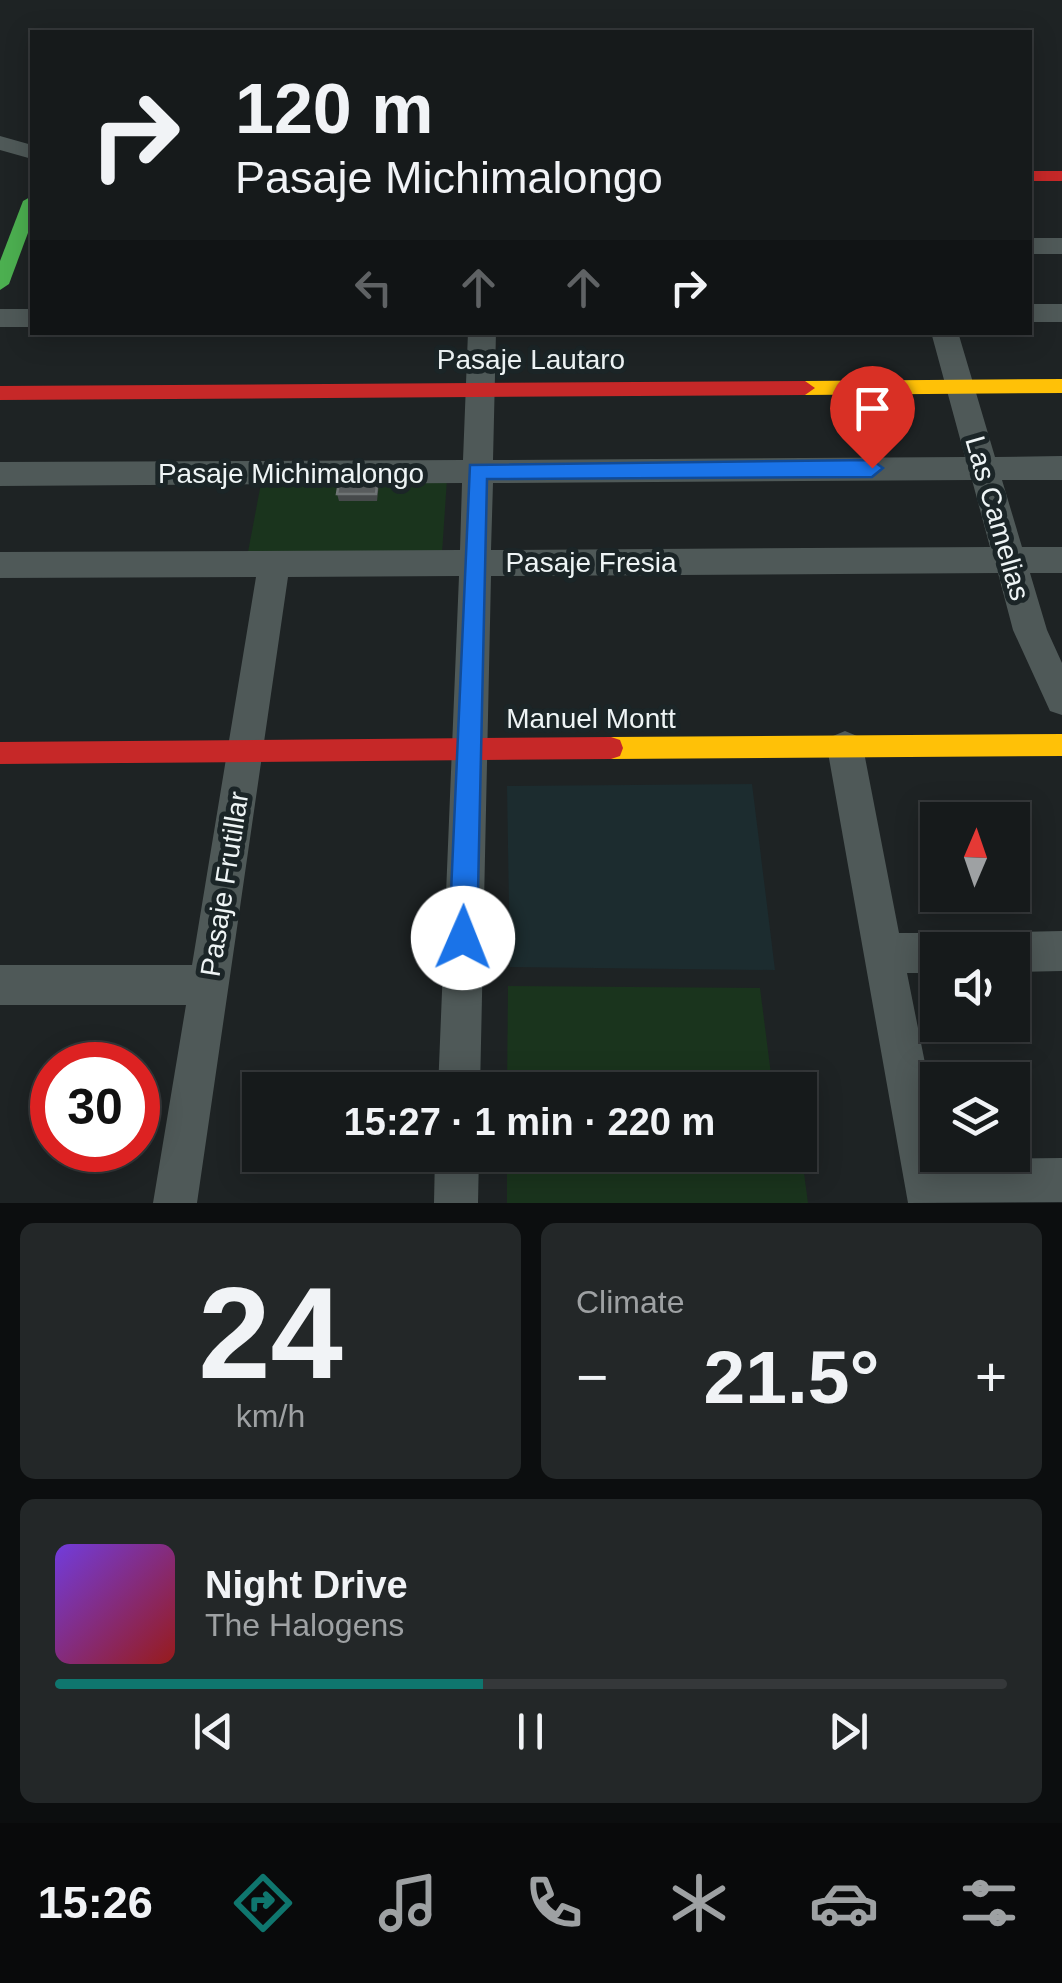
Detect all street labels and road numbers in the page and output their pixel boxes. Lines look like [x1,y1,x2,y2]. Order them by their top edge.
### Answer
street label: Pasaje Lautaro [437,344,625,375]
street label: Las Camelias [959,432,1036,604]
street label: Pasaje Michimalongo [158,458,424,489]
street label: Pasaje Fresia [505,547,677,578]
street label: Manuel Montt [506,703,676,734]
street label: Pasaje Frutillar [195,789,254,979]

